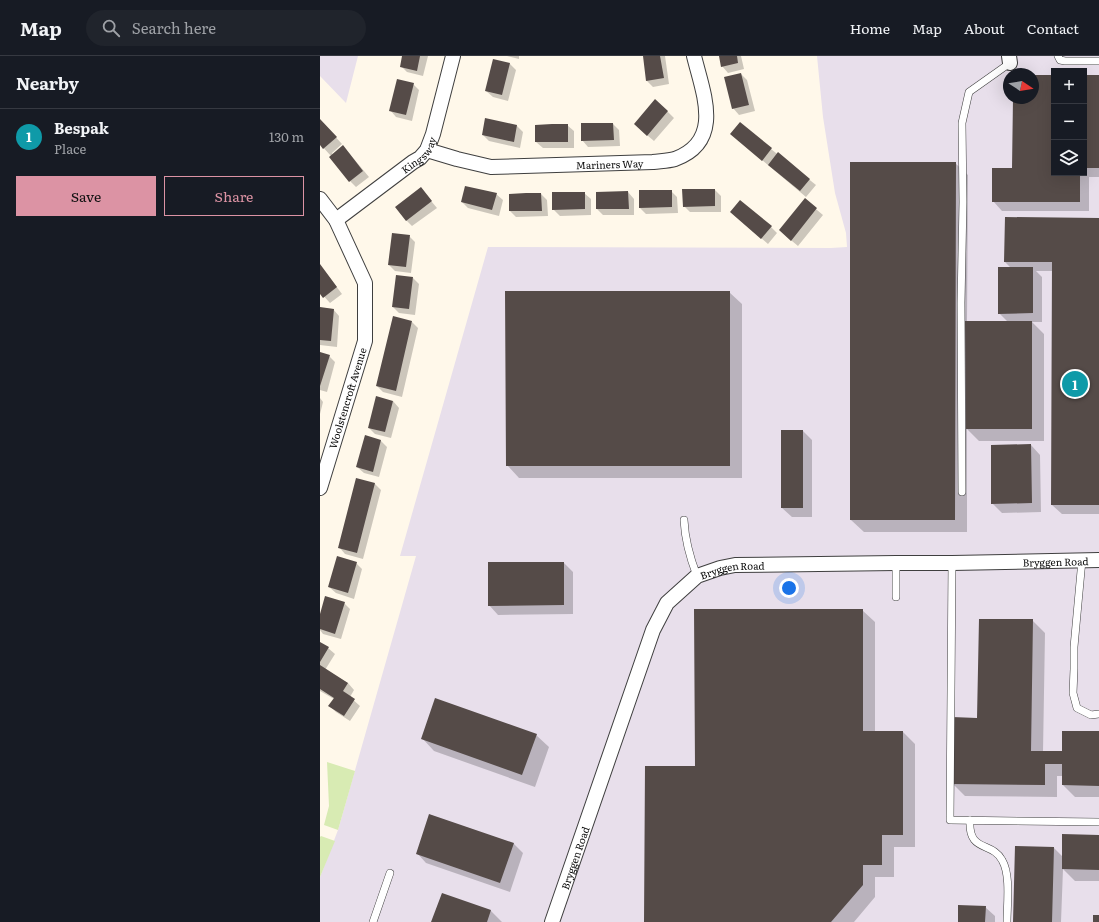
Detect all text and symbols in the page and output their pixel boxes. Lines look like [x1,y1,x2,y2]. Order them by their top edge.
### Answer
search box [86,10,366,46]
text: Map [20,14,62,42]
text: Search here [132,16,216,39]
icon: search [100,17,122,39]
text: Home [850,18,890,38]
text: Map [912,18,942,38]
text: About [964,18,1005,38]
text: Contact [1027,18,1079,38]
north arrow [1003,68,1039,104]
map controls [1051,68,1087,176]
button: + [1051,68,1087,104]
text: Nearby [16,70,79,95]
button: − [1051,104,1087,140]
text: Bespak [54,116,109,139]
text: 1 [26,127,32,146]
text: 130 m [269,127,304,146]
street label: Kingsway [398,134,439,176]
text: Place [54,139,86,158]
button: layers [1051,140,1087,176]
street label: Mariners Way [576,155,644,172]
button: Save [16,176,156,216]
button: Share [164,176,304,216]
street label: Woolstencroft Avenue [324,346,370,450]
pin: 1 [1062,369,1088,399]
street label: Bryggen Road [1022,553,1089,569]
street label: Bryggen Road [698,557,765,582]
your location [779,578,799,598]
street label: Bryggen Road [556,824,592,891]

